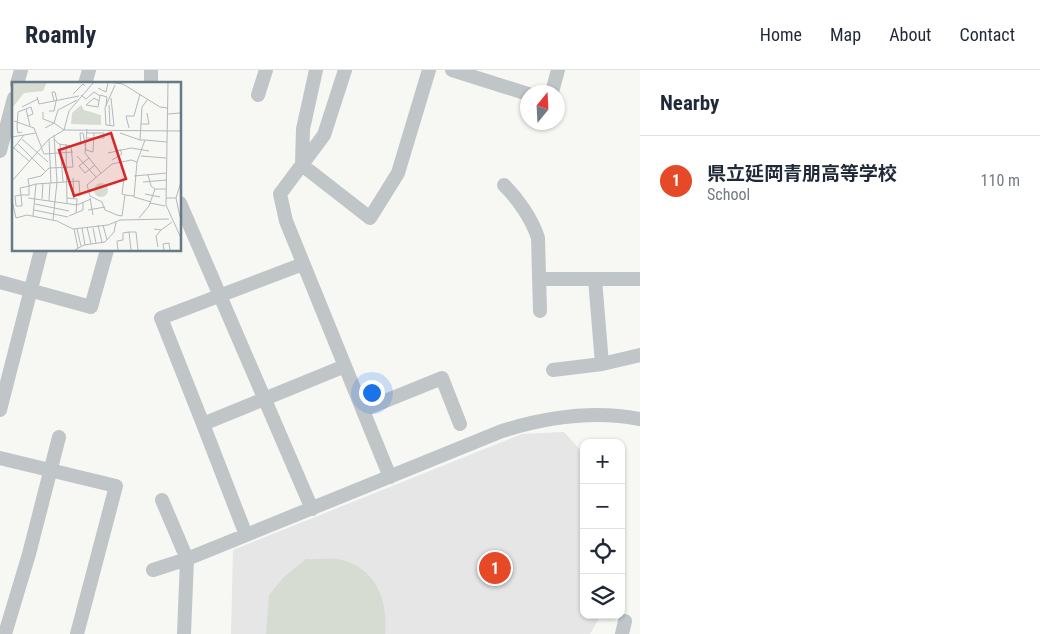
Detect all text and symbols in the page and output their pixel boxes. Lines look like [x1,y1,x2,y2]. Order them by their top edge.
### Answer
text: Roamly [25,21,96,49]
text: Home [760,24,802,45]
text: Map [830,24,861,45]
text: About [889,24,931,45]
text: Contact [959,24,1015,45]
inset map [12,82,181,251]
north arrow [520,85,565,130]
text: Nearby [660,91,719,115]
text: 県立延岡青朋高等学校 [707,162,897,185]
text: 1 [672,171,680,190]
text: 110 m [981,171,1020,190]
text: School [707,185,750,204]
your location [359,380,385,406]
map controls [580,439,625,619]
button: + [580,439,625,484]
button: − [580,484,625,529]
button: locate [580,529,625,574]
pin: 1 [479,549,511,587]
button: layers [580,574,625,619]

